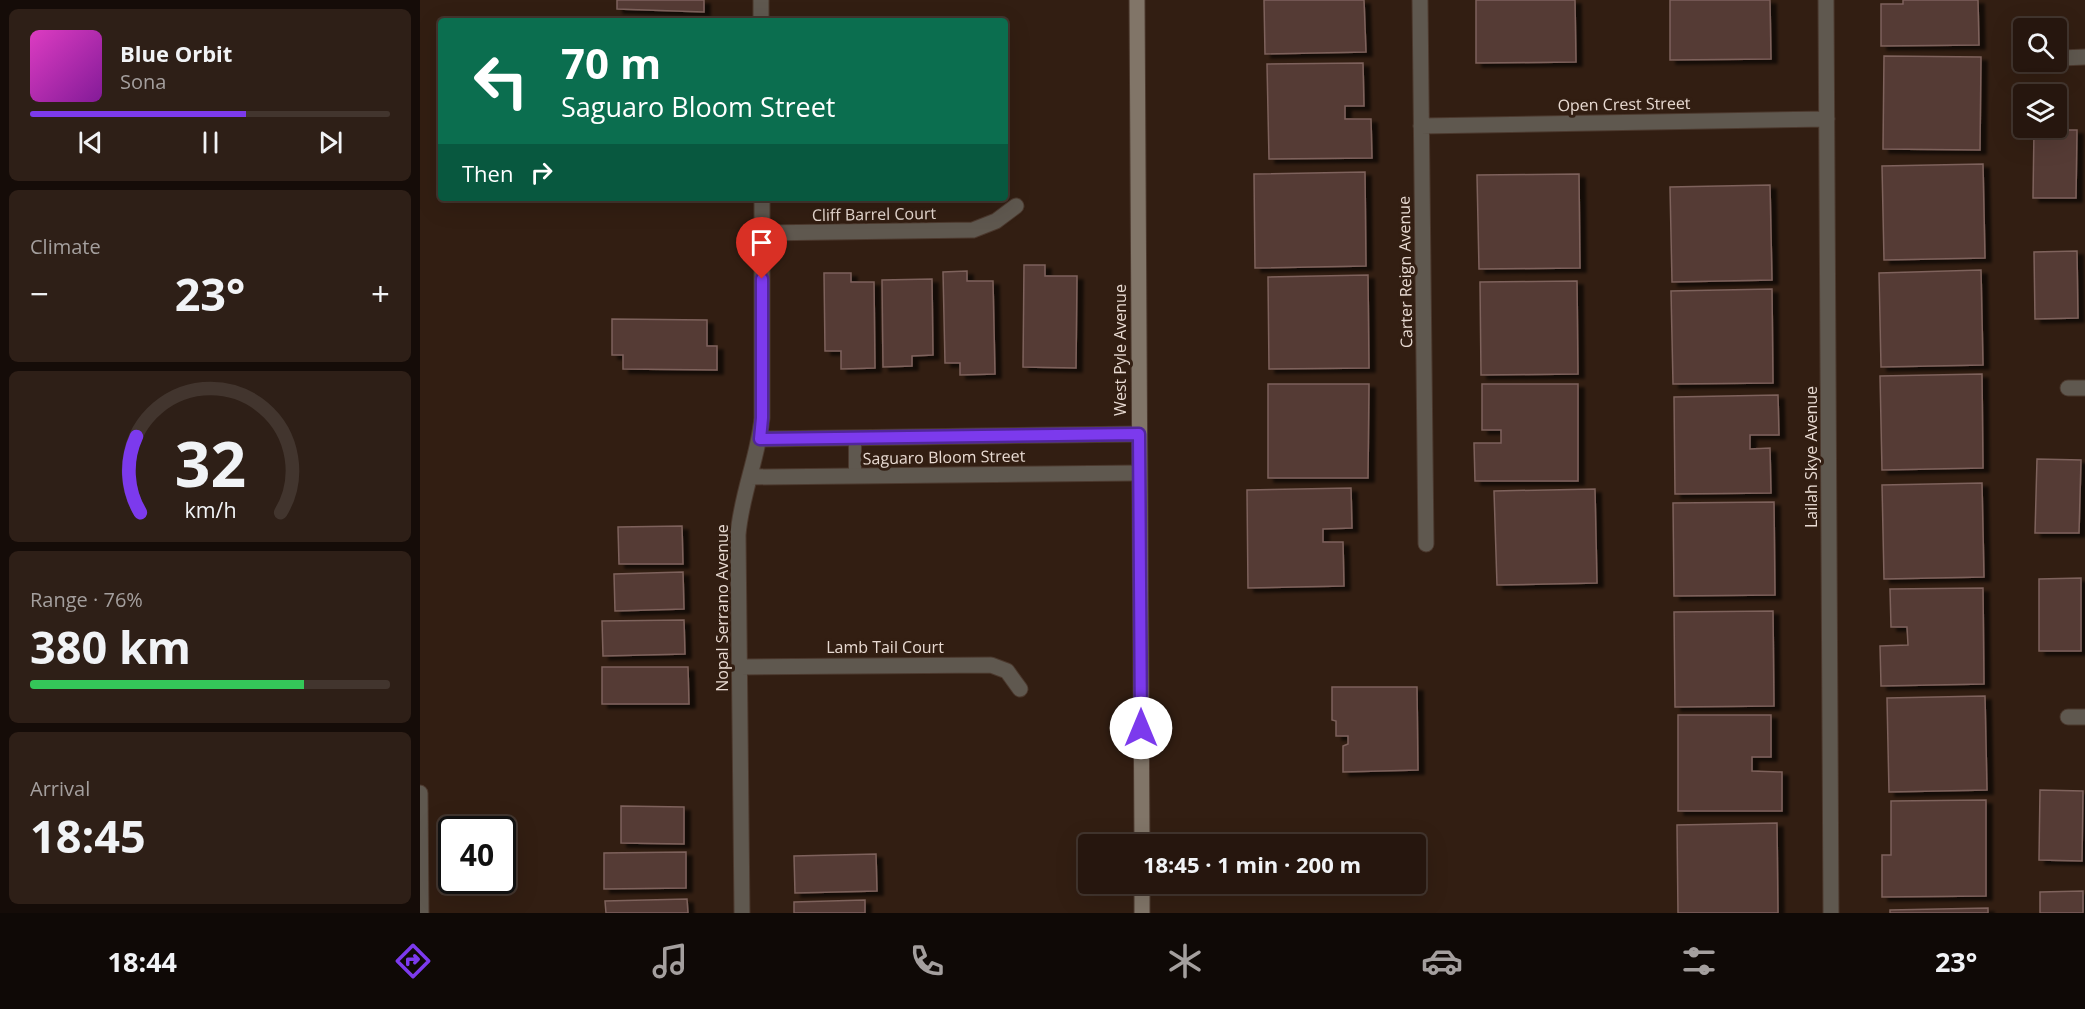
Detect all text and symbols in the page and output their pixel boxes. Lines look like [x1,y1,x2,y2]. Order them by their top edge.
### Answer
map controls [2013,18,2067,138]
button: search [2013,18,2067,72]
text: 70 m [561,34,661,91]
text: Blue Orbit [120,38,232,68]
icon: left [462,42,540,120]
text: Sona [120,68,166,95]
button: layers [2013,84,2067,138]
text: Saguaro Bloom Street [561,88,835,125]
street label: Open Crest Street [1557,92,1691,116]
icon: previous [74,126,107,159]
icon: pause [194,126,227,159]
icon: next [314,126,347,159]
icon: right [525,156,558,189]
text: Then [462,158,513,188]
street label: Carter Reign Avenue [1393,196,1417,348]
street label: Cliff Barrel Court [812,202,937,226]
pin [736,217,787,279]
icon: arrive [745,226,778,259]
text: Climate [30,233,101,260]
text: 23° [175,263,245,324]
text: − [30,271,49,316]
text: + [371,271,390,316]
street label: West Pyle Avenue [1109,284,1131,416]
street label: Lailah Skye Avenue [1800,386,1822,528]
text: 32 [174,421,246,506]
street label: Saguaro Bloom Street [862,445,1026,469]
text: km/h [184,496,236,525]
street label: Nopal Serrano Avenue [711,524,733,692]
text: Range · 76% [30,586,143,613]
text: 380 km [30,616,191,677]
street label: Lamb Tail Court [826,636,944,658]
position arrow [1109,696,1173,760]
text: Arrival [30,775,90,802]
text: 18:45 [30,805,146,866]
speed limit sign: 40 [438,816,516,894]
text: 18:45 · 1 min · 200 m [1143,849,1361,879]
icon: directions [392,940,434,982]
icon: music [649,940,691,982]
icon: phone [906,940,948,982]
icon: climate [1164,940,1206,982]
icon: car [1421,940,1463,982]
icon: filters [1678,940,1720,982]
text: 18:44 [108,943,177,980]
text: 23° [1935,943,1977,980]

